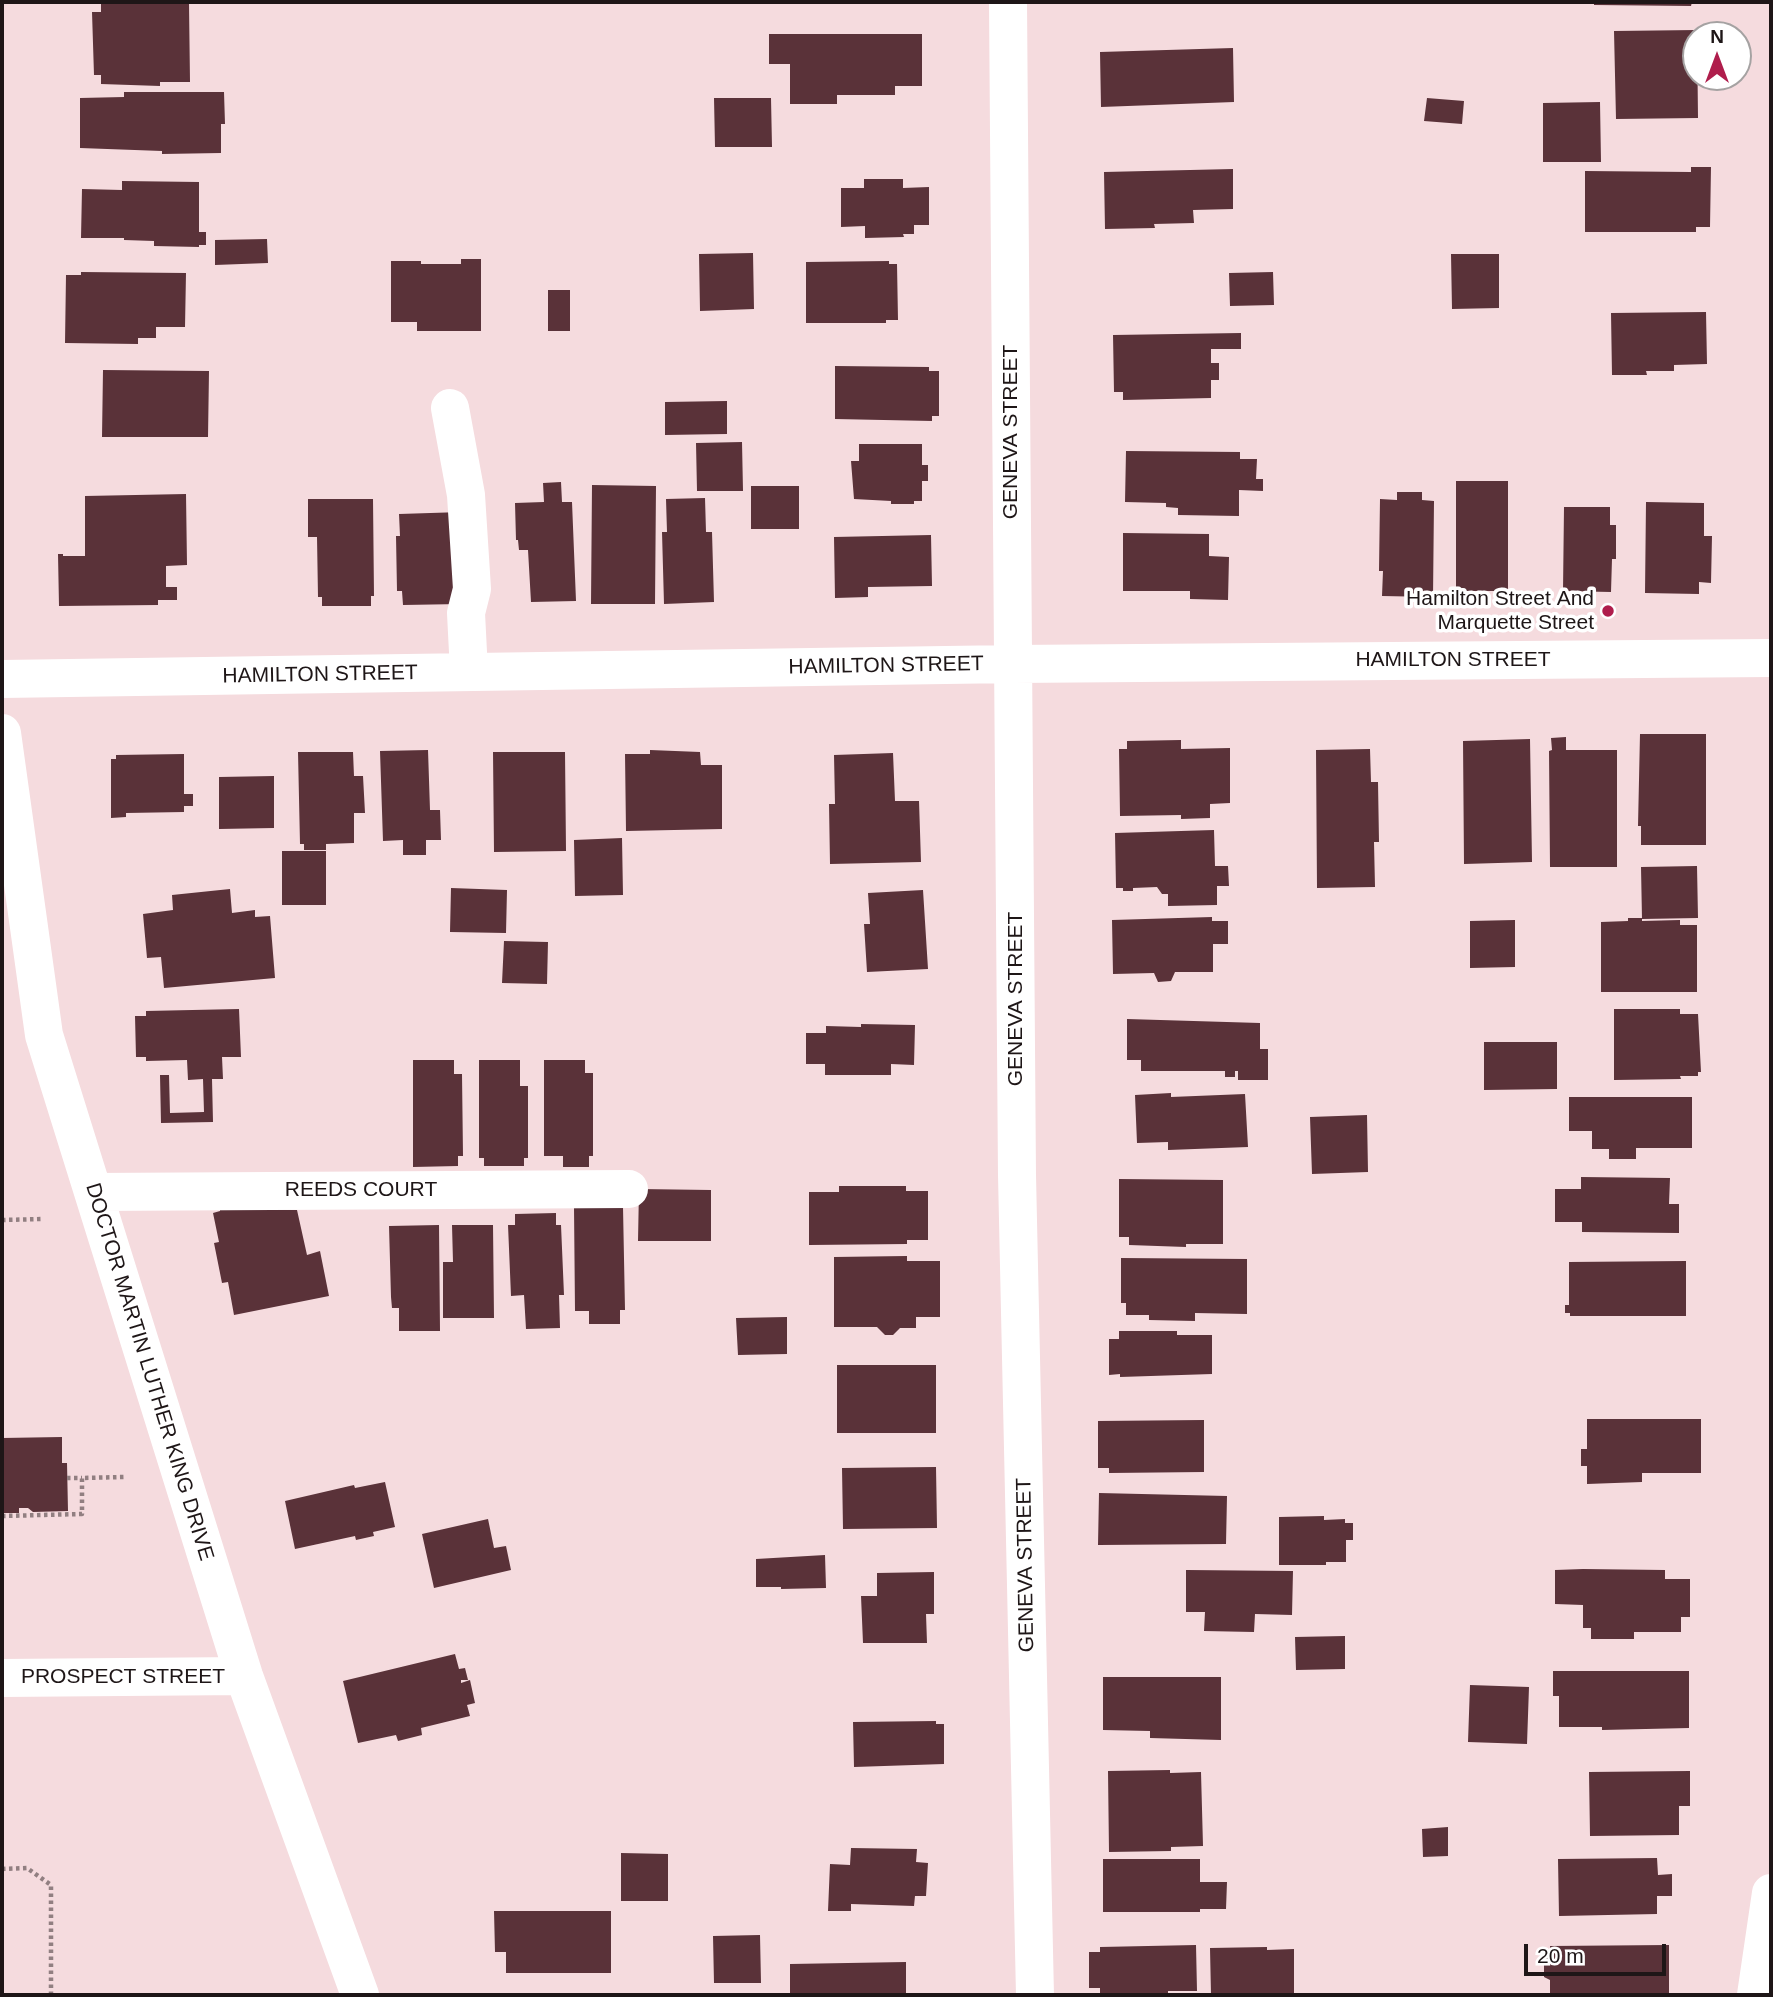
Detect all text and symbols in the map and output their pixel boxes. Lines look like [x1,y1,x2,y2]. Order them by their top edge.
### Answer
north arrow [1682,21,1752,91]
text: N [1710,26,1724,47]
street label: GENEVA STREET [998,345,1024,519]
place label: Hamilton Street And Marquette Street [1406,586,1594,636]
marker: Hamilton Street And Marquette Street [1600,603,1616,619]
street label: HAMILTON STREET [1355,647,1551,673]
street label: HAMILTON STREET [788,652,984,680]
street label: HAMILTON STREET [222,661,418,689]
street label: GENEVA STREET [1003,912,1029,1086]
street label: REEDS COURT [285,1177,437,1203]
street label: DOCTOR MARTIN LUTHER KING DRIVE [79,1180,219,1564]
street label: GENEVA STREET [1012,1477,1040,1653]
street label: PROSPECT STREET [21,1664,225,1690]
scale bar [1528,1930,1670,1974]
text: 20 m [1537,1944,1584,1967]

